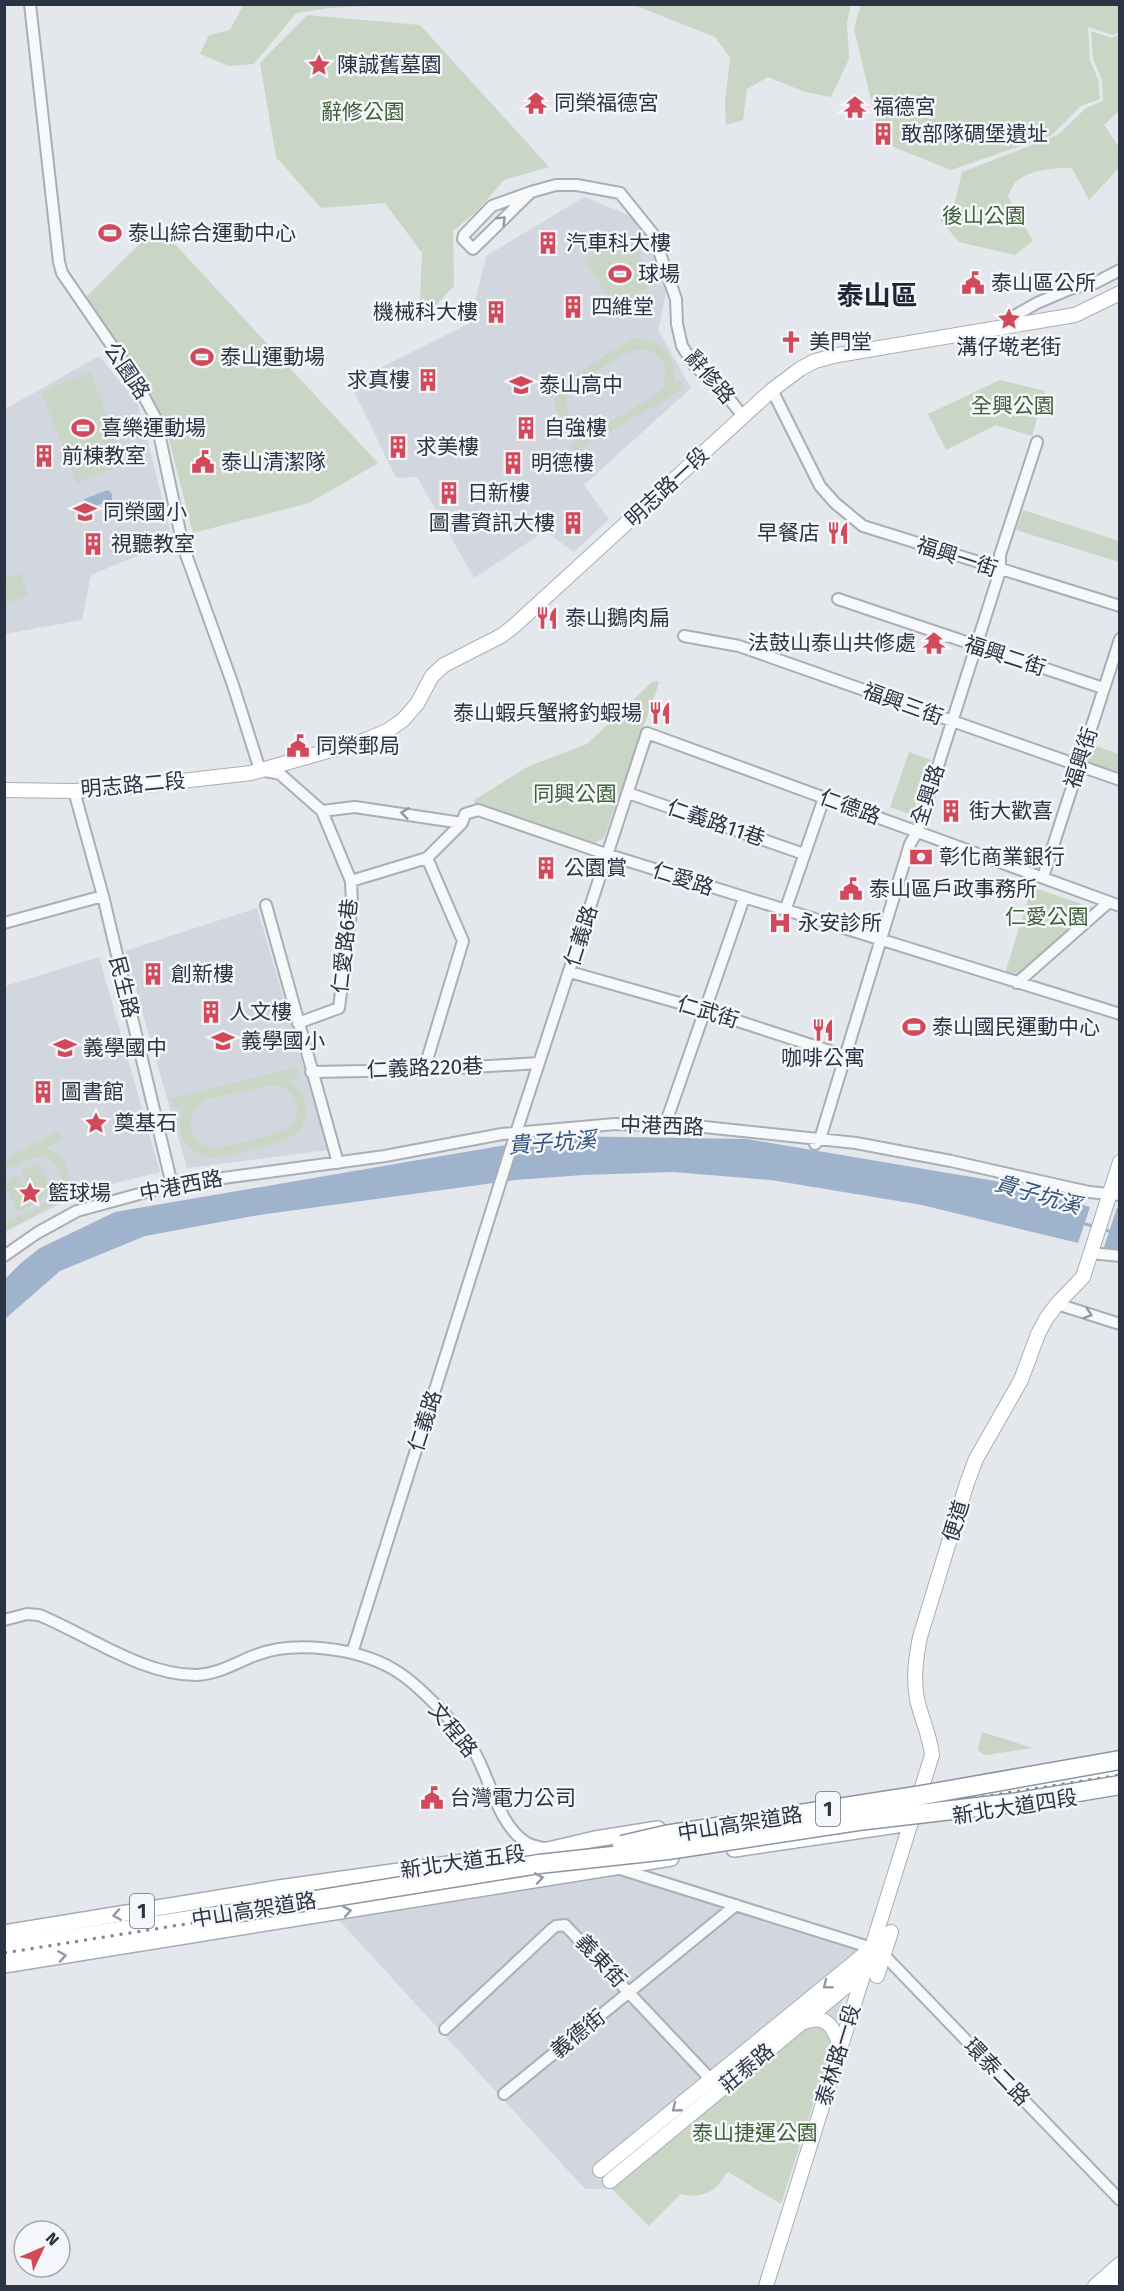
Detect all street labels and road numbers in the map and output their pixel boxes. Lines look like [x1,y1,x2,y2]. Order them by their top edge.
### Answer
street label: 公園路 [99,338,155,404]
street label: 辭修路 [680,345,740,409]
street label: 明志路一段 [620,442,714,532]
street label: 福興一街 [913,532,1001,582]
street label: 福興二街 [961,631,1049,681]
street label: 福興三街 [859,677,947,731]
street label: 福興街 [1059,724,1103,792]
street label: 全興路 [906,761,950,829]
street label: 明志路二段 [80,767,186,803]
street label: 仁德路 [816,784,884,830]
street label: 仁義路11巷 [664,794,768,852]
street label: 仁愛路 [649,857,717,901]
street label: 仁愛路6巷 [327,897,363,995]
street label: 仁義路 [559,902,603,970]
street label: 民生路 [104,953,144,1021]
street label: 仁武街 [674,990,742,1034]
street label: 仁義路220巷 [366,1053,484,1083]
street label: 中港西路 [620,1112,704,1140]
street label: 中港西路 [137,1165,225,1207]
street label: 仁義路 [403,1387,447,1455]
street label: 便道 [937,1497,975,1545]
street label: 文程路 [423,1697,483,1763]
street label: 新北大道四段 [951,1784,1079,1830]
road number: 1 [816,1792,840,1826]
street label: 中山高架道路 [676,1801,804,1847]
street label: 新北大道五段 [399,1840,527,1884]
street label: 中山高架道路 [190,1887,318,1933]
road number: 1 [130,1894,154,1928]
street label: 義東街 [570,1929,632,1993]
street label: 泰林路一段 [810,2001,866,2109]
street label: 義德街 [545,2004,611,2064]
street label: 環泰二路 [958,2033,1036,2111]
street label: 莊泰路 [715,2038,779,2098]

